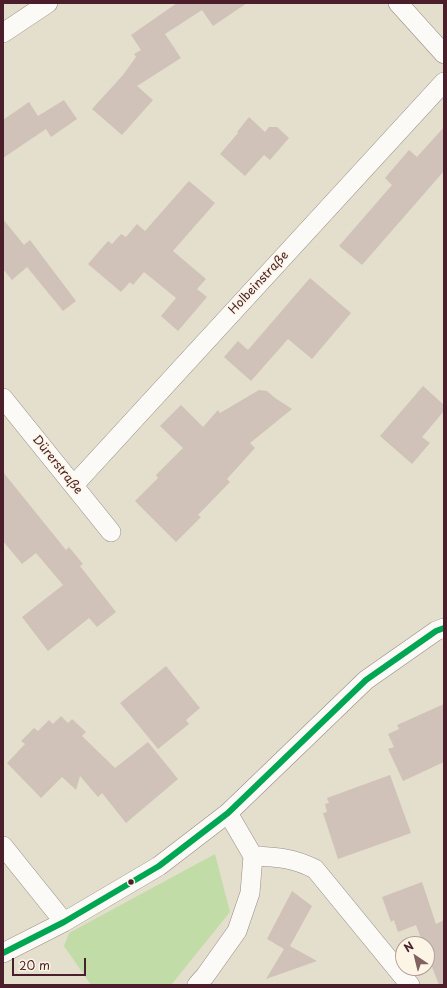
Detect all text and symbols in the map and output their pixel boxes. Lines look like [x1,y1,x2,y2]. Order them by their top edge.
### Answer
street label: Holbeinstraße [226,249,292,317]
street label: Dürerstraße [29,433,85,497]
unlabelled marker [126,877,136,887]
north arrow [395,936,435,976]
text: N [400,937,417,956]
scale bar [14,950,88,976]
text: 20 m [19,956,50,974]

